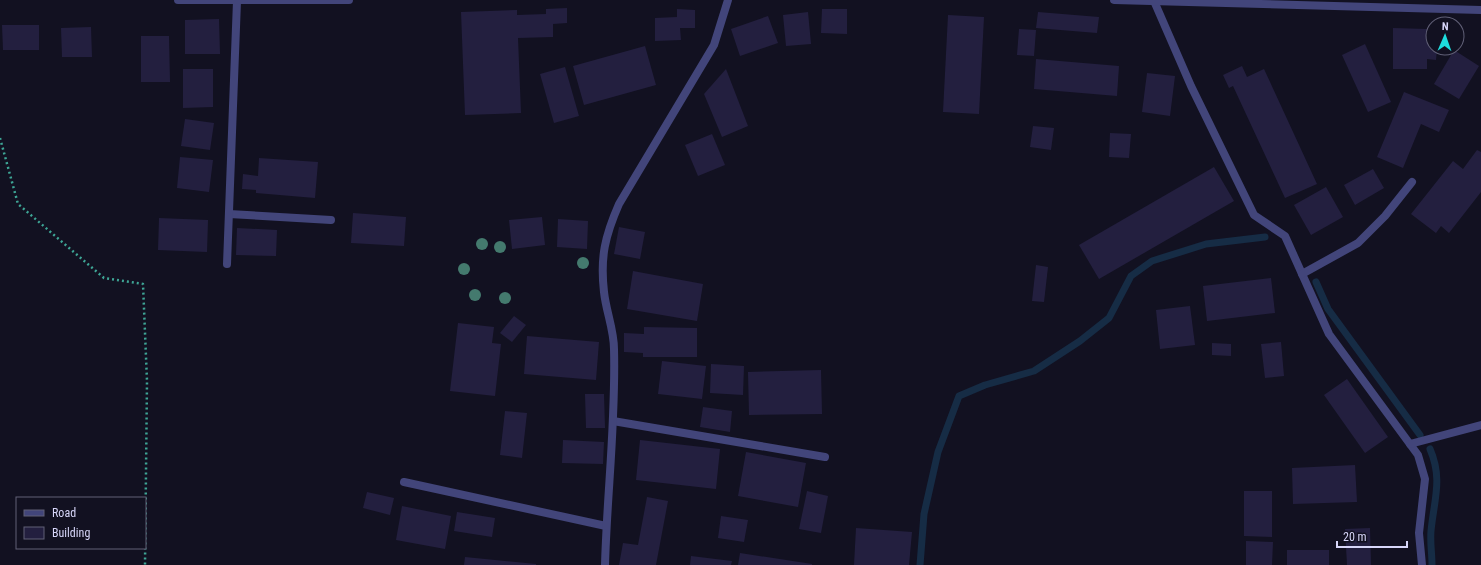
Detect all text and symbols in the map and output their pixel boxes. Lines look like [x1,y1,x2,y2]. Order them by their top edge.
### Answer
north arrow [1425,16,1465,56]
text: N [1442,20,1449,33]
legend [16,497,146,549]
text: Road [52,506,76,520]
scale bar [1337,523,1407,549]
text: Building [52,526,90,540]
text: 20 m [1343,530,1367,544]

